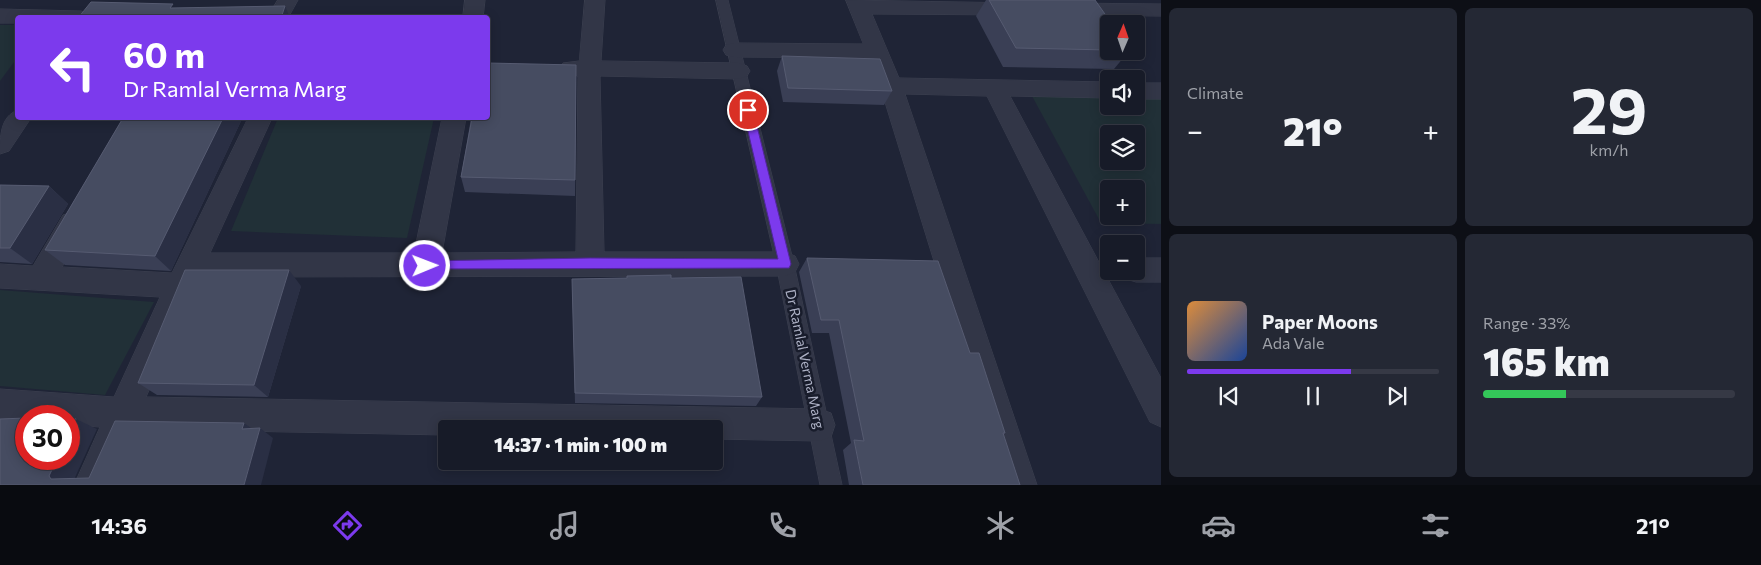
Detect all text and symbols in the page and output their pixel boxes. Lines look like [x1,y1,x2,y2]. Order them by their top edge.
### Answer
north arrow [1100,15,1145,60]
map controls [1100,15,1145,280]
text: 60 m [123,32,205,75]
icon: left [40,35,105,100]
text: 29 [1571,68,1647,147]
button: sound [1100,70,1145,115]
text: Dr Ramlal Verma Marg [123,75,346,102]
text: Climate [1187,83,1243,102]
pin [727,89,769,131]
icon: arrive [734,96,762,124]
text: 21° [1283,107,1343,154]
text: − [1187,113,1203,147]
text: + [1423,113,1439,147]
button: layers [1100,125,1145,170]
text: km/h [1590,140,1628,159]
button: + [1100,180,1145,225]
button: − [1100,235,1145,280]
position arrow [398,239,450,291]
street label: Dr Ramlal Verma Marg [782,288,829,431]
text: Paper Moons [1262,310,1378,333]
text: Range · 33% [1483,313,1570,332]
text: Ada Vale [1262,333,1324,352]
text: 165 km [1483,337,1610,384]
icon: previous [1215,382,1243,410]
icon: pause [1299,382,1327,410]
icon: next [1383,382,1411,410]
speed limit sign: 30 [15,405,80,470]
text: 14:37 · 1 min · 100 m [494,433,667,456]
icon: directions [330,508,365,543]
icon: music [547,508,582,543]
icon: phone [765,508,800,543]
icon: climate [983,508,1018,543]
icon: car [1201,508,1236,543]
icon: filters [1418,508,1453,543]
text: 14:36 [91,512,147,539]
text: 21° [1636,512,1670,539]

